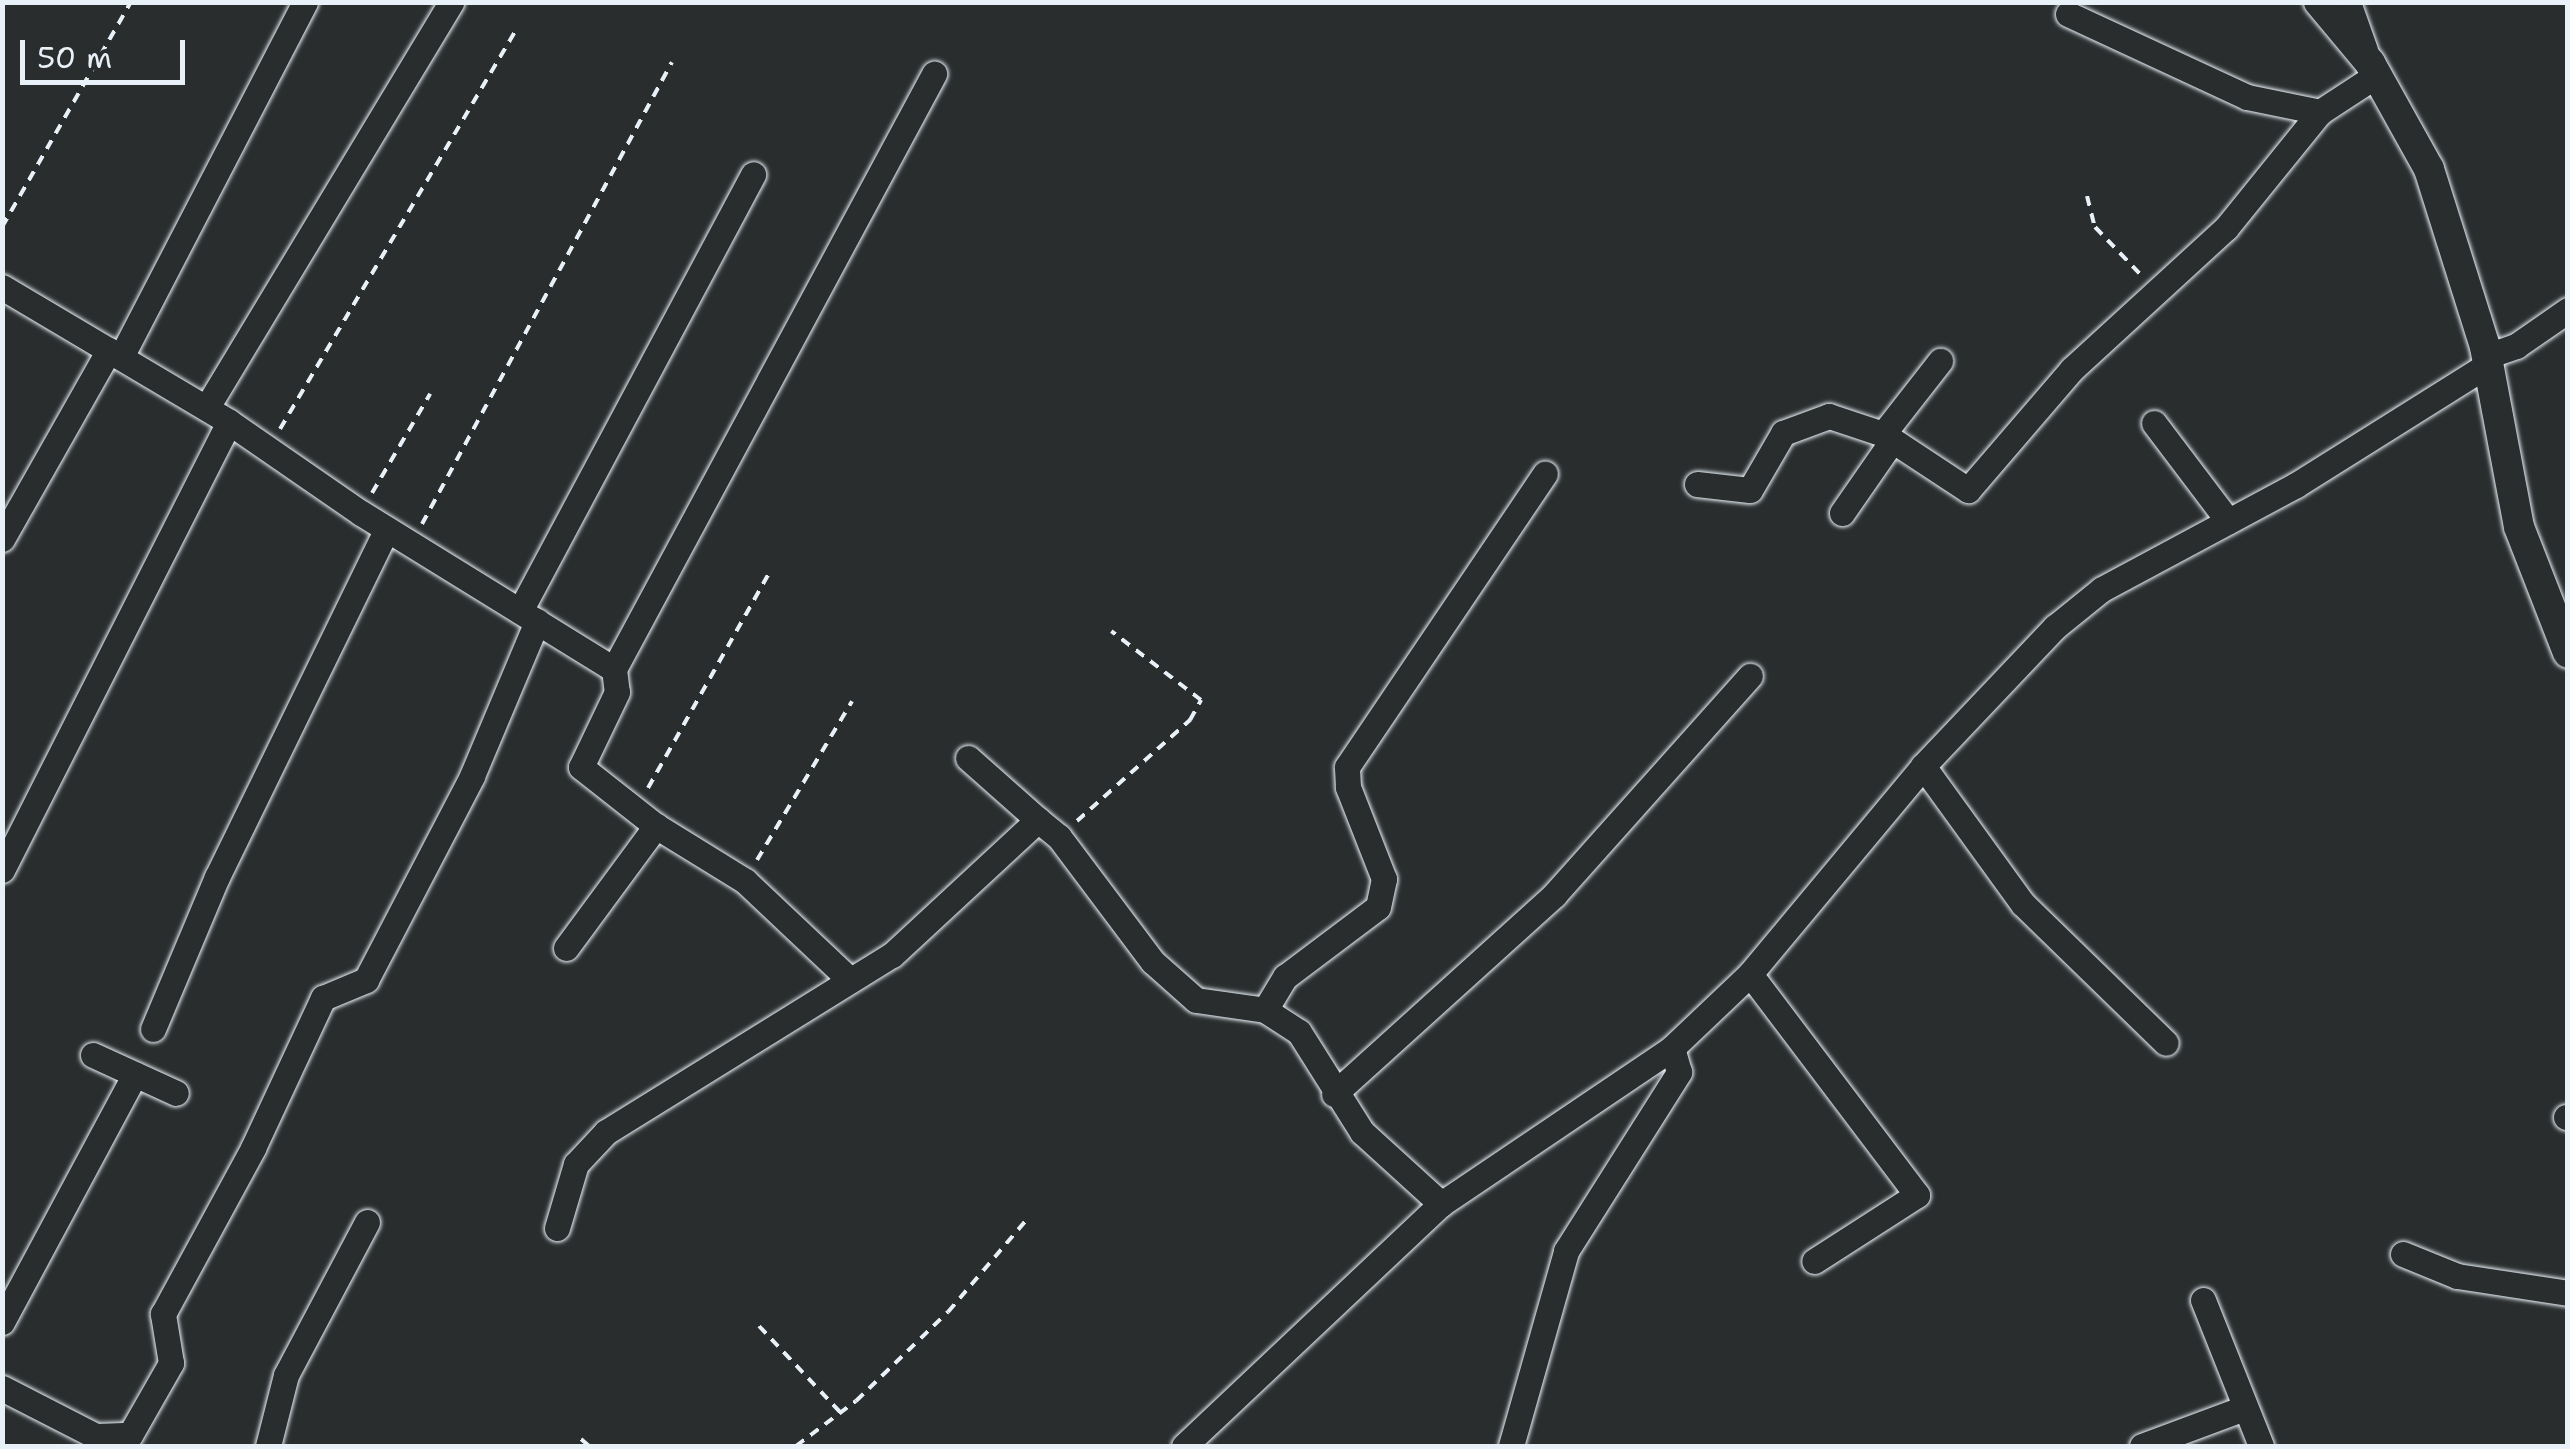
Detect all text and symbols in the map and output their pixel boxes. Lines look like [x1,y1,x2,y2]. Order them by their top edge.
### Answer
scale bar [25,20,190,82]
text: 50 m [37,37,112,78]

